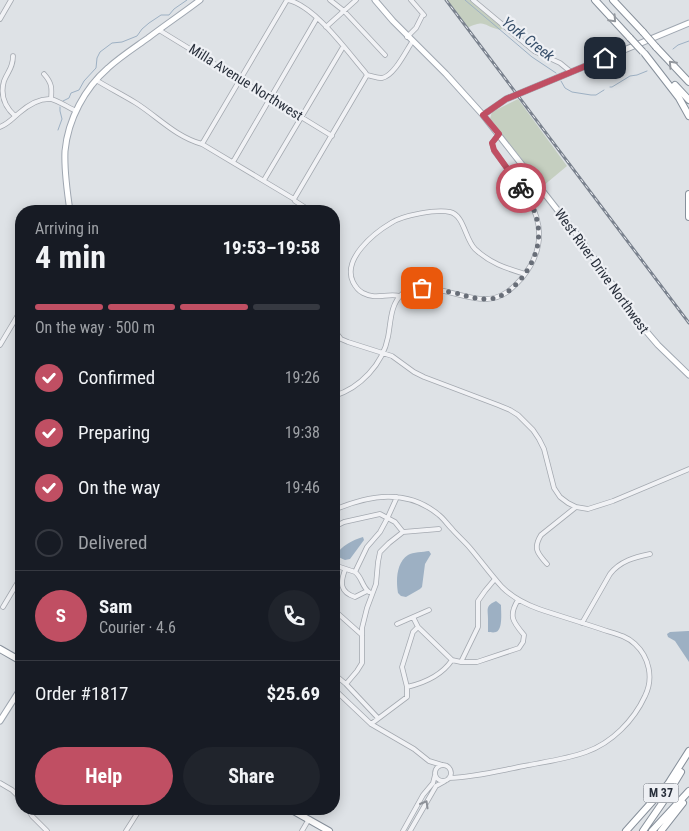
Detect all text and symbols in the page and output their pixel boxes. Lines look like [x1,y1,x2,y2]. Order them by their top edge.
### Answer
water label: York Creek [498,13,558,65]
one-way arrow [607,13,616,22]
pin [584,37,626,79]
street label: Milla Avenue Northwest [186,40,306,124]
icon: home [591,44,619,72]
one-way arrow [669,61,678,70]
courier [496,163,546,213]
icon: bike [507,174,535,202]
street label: West River Drive Northwest [551,206,653,336]
text: Arriving in [35,219,99,238]
text: 19:53–19:58 [222,236,320,259]
text: 4 min [35,238,106,276]
pin [401,267,443,309]
icon: bag [408,274,436,302]
text: On the way · 500 m [35,318,155,337]
icon: check [35,364,63,392]
text: Confirmed [78,366,155,389]
text: 19:26 [285,368,320,387]
icon: check [35,419,63,447]
text: Preparing [78,421,150,444]
text: 19:38 [285,423,320,442]
icon: check [35,474,63,502]
text: On the way [78,476,160,499]
text: 19:46 [285,478,320,497]
text: Delivered [78,531,147,554]
button: phone [268,590,320,642]
text: Sam [99,595,132,618]
text: S [56,604,66,627]
text: Courier · 4.6 [99,618,176,637]
text: Order #1817 [35,682,128,705]
text: $25.69 [266,682,320,705]
button: Help [35,747,173,805]
button: Share [183,747,320,805]
road number: M 37 [644,784,678,802]
one-way arrow [419,801,429,810]

